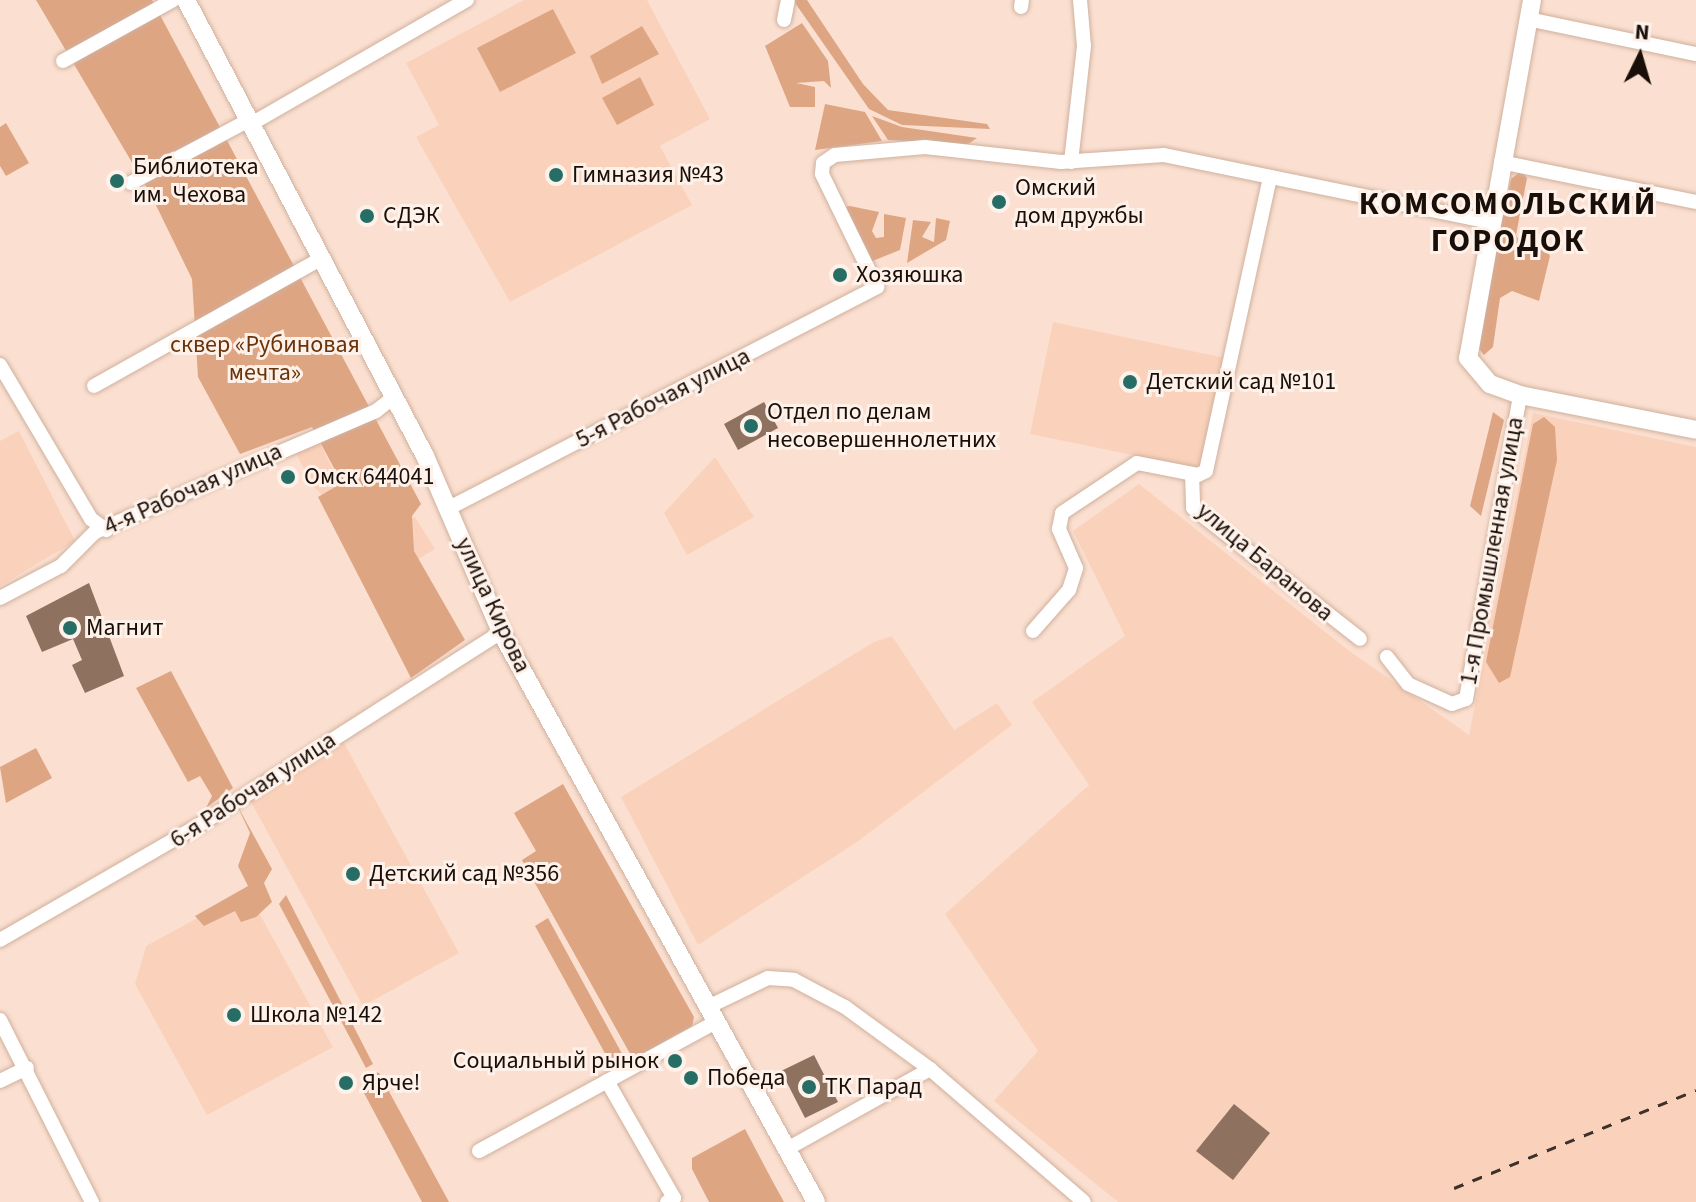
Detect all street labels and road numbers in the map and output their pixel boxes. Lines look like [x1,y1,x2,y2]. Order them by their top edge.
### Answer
street label: 5-я Рабочая улица [571,342,755,454]
street label: 1-я Промышленная улица [1454,415,1530,687]
street label: 4-я Рабочая улица [100,437,286,541]
street label: улица Баранова [1191,496,1339,628]
street label: улица Кирова [449,533,537,677]
street label: 6-я Рабочая улица [165,726,341,854]

